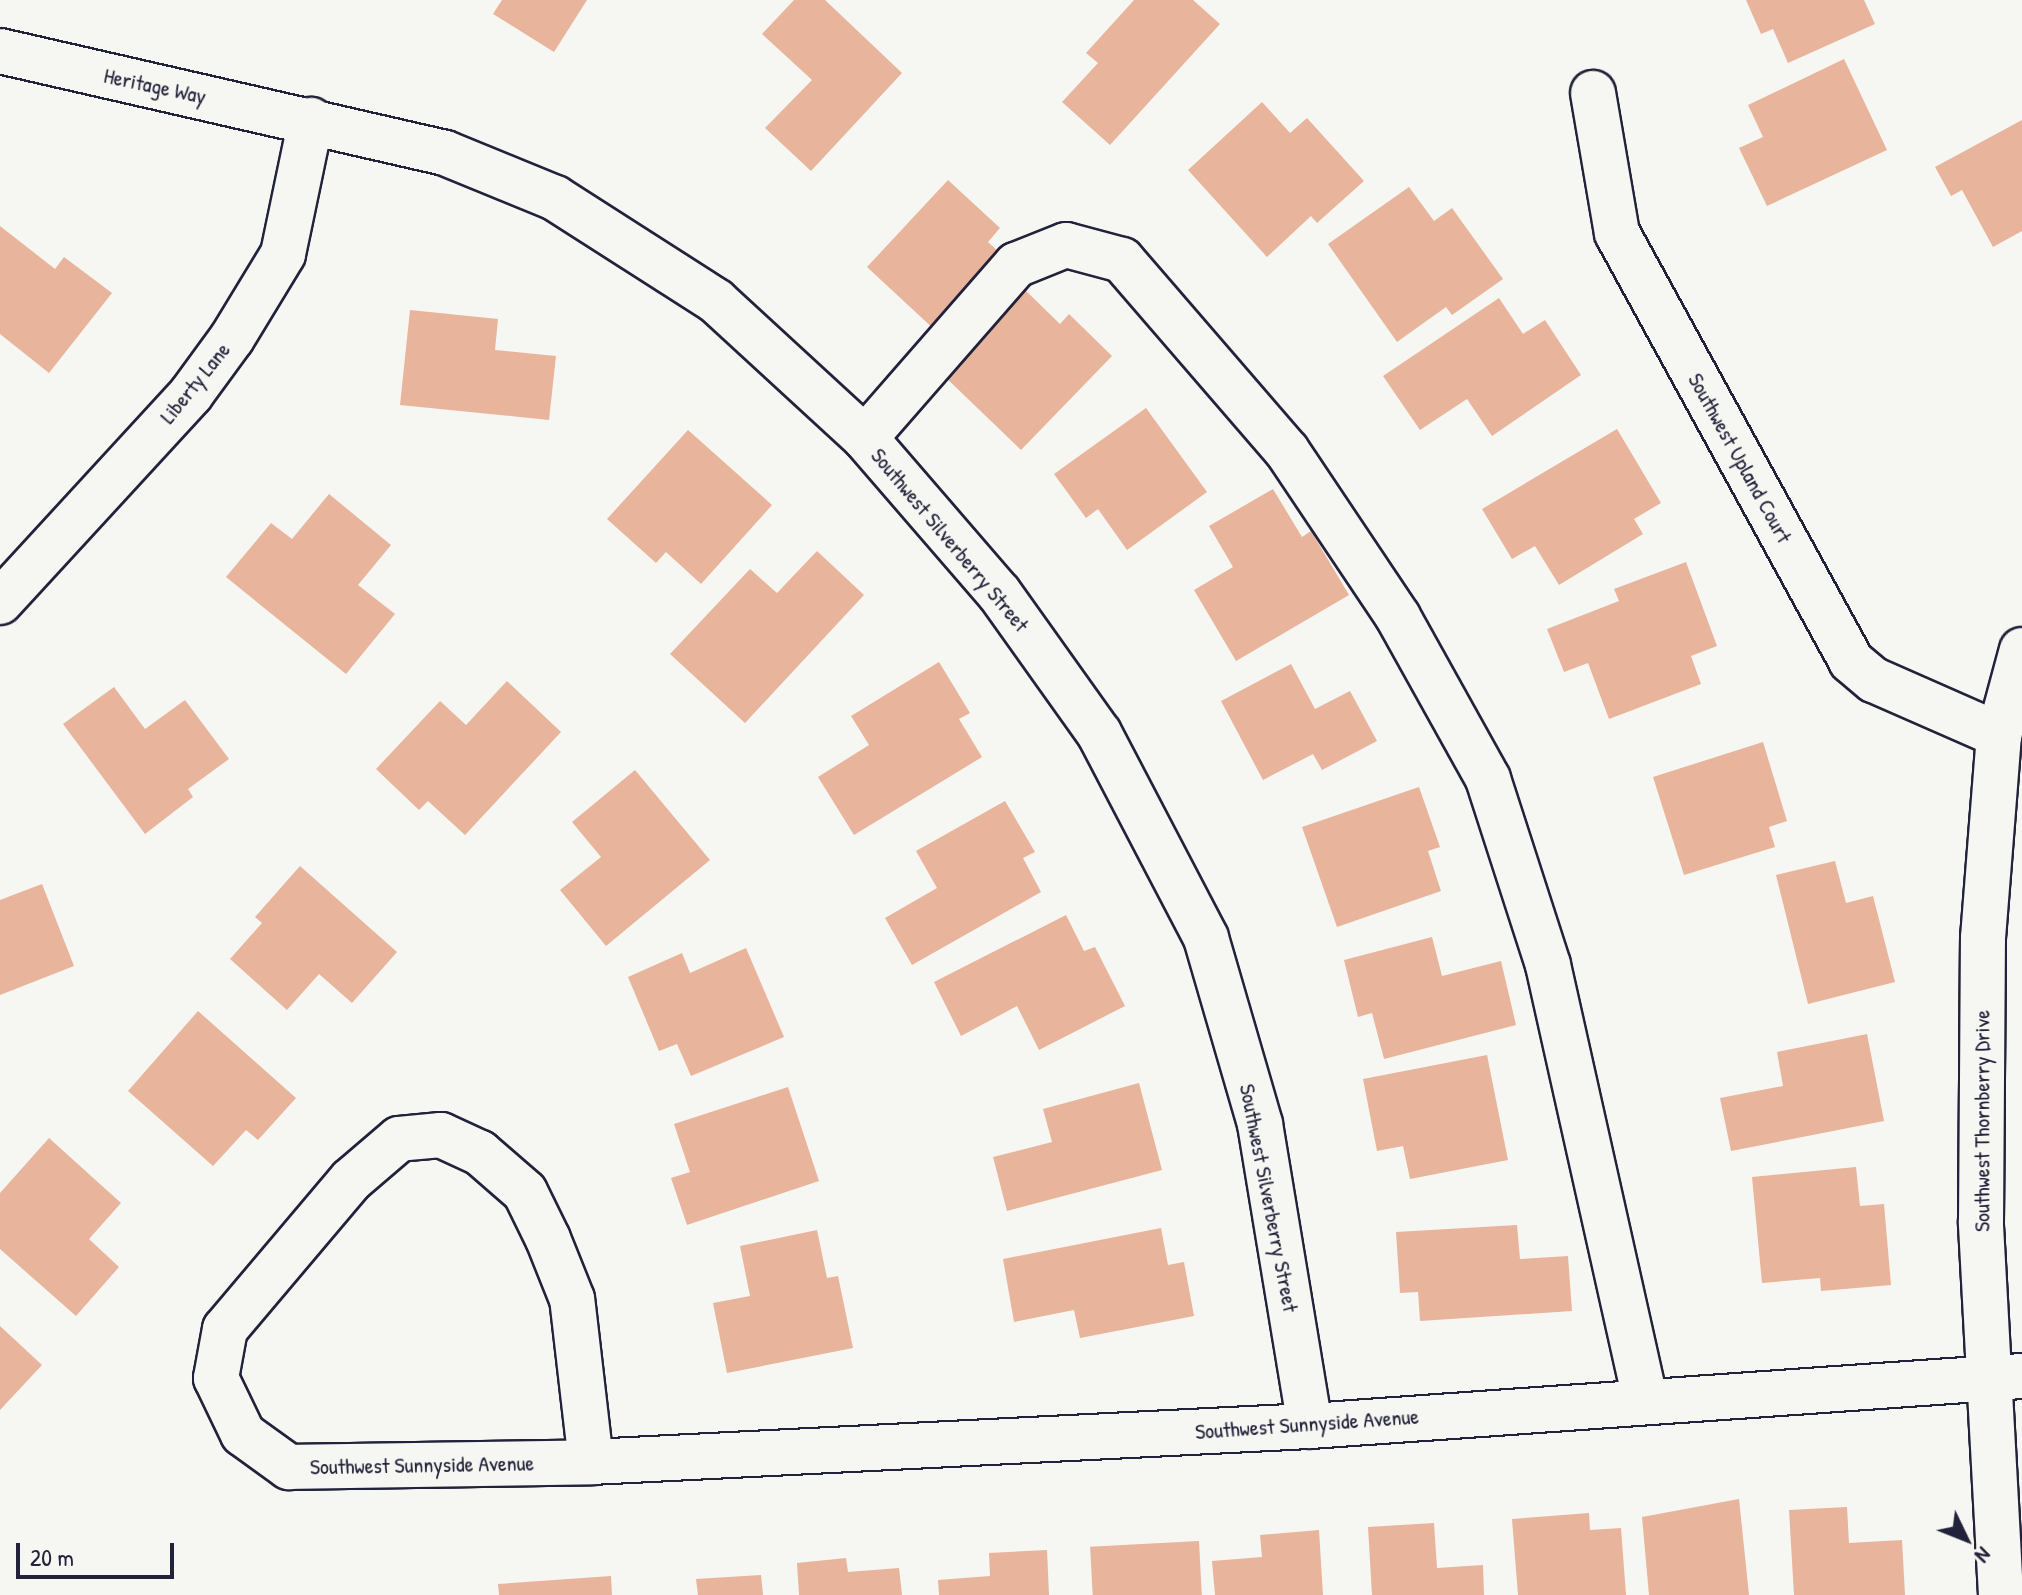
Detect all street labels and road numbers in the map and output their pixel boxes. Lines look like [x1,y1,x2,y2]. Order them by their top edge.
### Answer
street label: Heritage Way [102,62,208,110]
street label: Liberty Lane [154,337,236,429]
street label: Southwest Upland Court [1682,369,1798,547]
street label: Southwest Silverberry Street [865,443,1035,637]
street label: Southwest Thornberry Drive [1969,1010,1995,1232]
street label: Southwest Silverberry Street [1234,1082,1304,1314]
street label: Southwest Sunnyside Avenue [1194,1403,1420,1445]
street label: Southwest Sunnyside Avenue [310,1450,534,1480]

